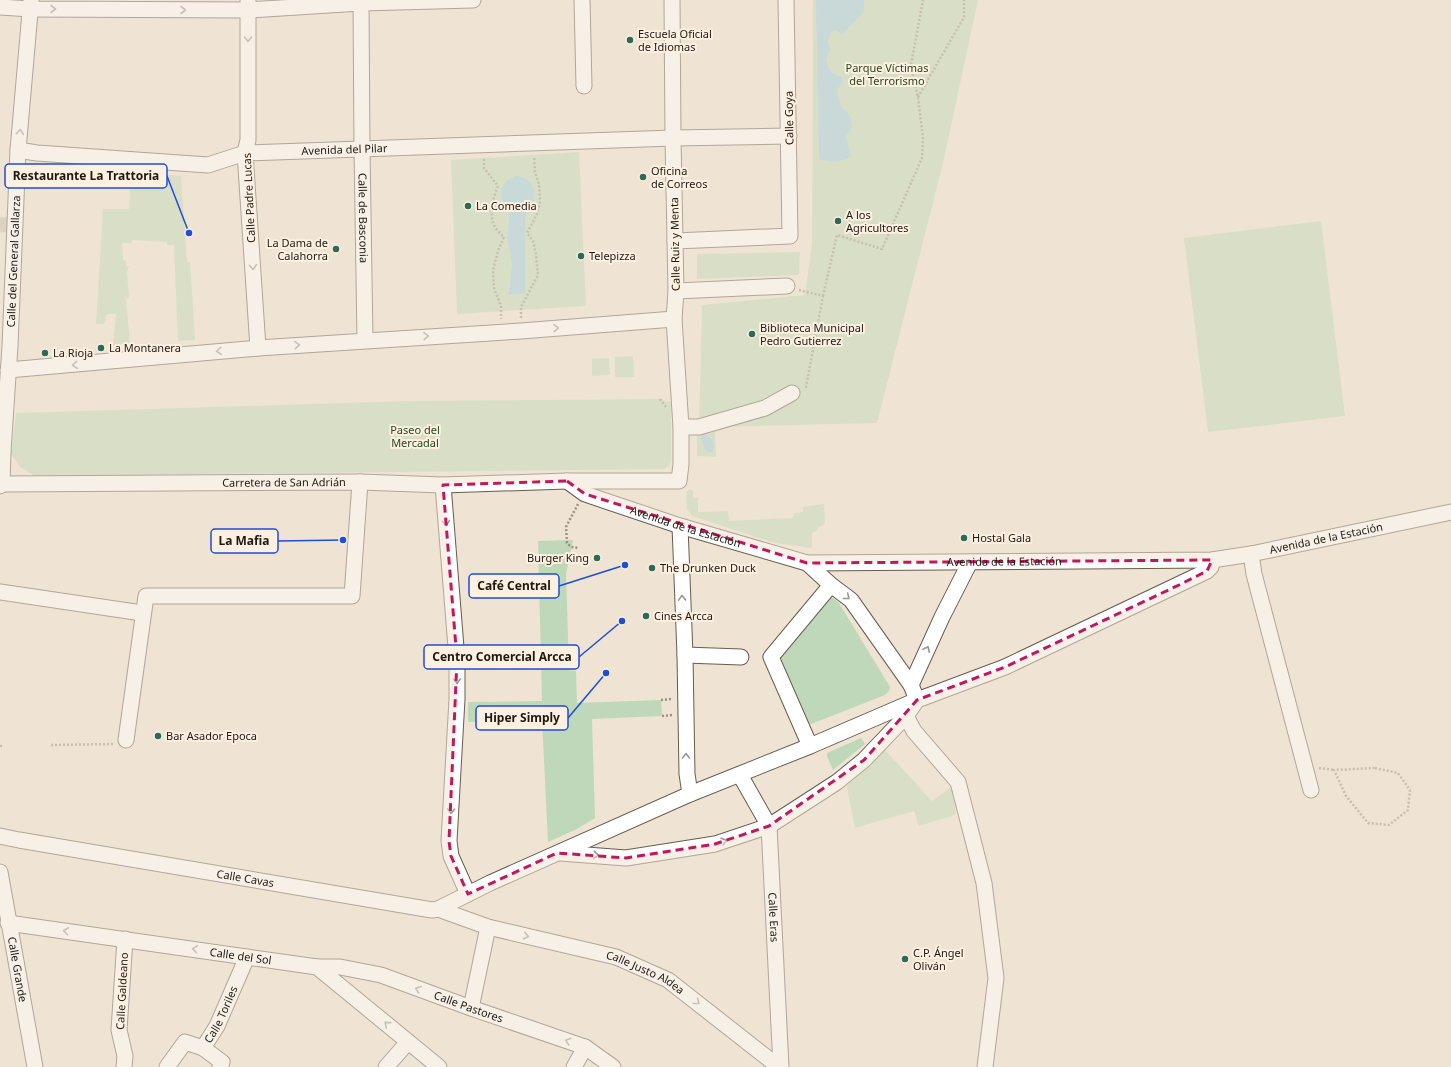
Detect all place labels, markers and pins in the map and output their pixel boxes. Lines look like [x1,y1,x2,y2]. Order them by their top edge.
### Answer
place label: Escuela Oficial de Idiomas [638,26,712,54]
marker: Escuela Oficial de Idiomas [625,35,635,45]
place label: Oficina de Correos [651,163,707,191]
callout: Restaurante La Trattoria [5,164,167,188]
marker: Oficina de Correos [638,172,648,182]
place label: La Comedia [476,198,537,213]
marker: La Comedia [463,201,473,211]
place label: A los Agricultores [846,207,909,235]
marker: A los Agricultores [833,216,843,226]
place label: La Dama de Calahorra [267,235,328,263]
marker: La Dama de Calahorra [331,244,341,254]
place label: Telepizza [589,248,636,263]
marker: Telepizza [576,251,586,261]
place label: Biblioteca Municipal Pedro Gutierrez [760,320,864,348]
marker: Biblioteca Municipal Pedro Gutierrez [747,329,757,339]
place label: La Montanera [109,340,181,355]
marker: La Montanera [96,343,106,353]
place label: La Rioja [53,345,93,360]
marker: La Rioja [40,348,50,358]
callout: La Mafia [211,529,278,553]
place label: Hostal Gala [972,530,1031,545]
marker: Hostal Gala [959,533,969,543]
place label: Burger King [527,550,589,565]
marker: Burger King [592,553,602,563]
place label: The Drunken Duck [660,560,756,575]
marker: The Drunken Duck [647,563,657,573]
callout: Café Central [469,574,559,598]
place label: Cines Arcca [654,608,713,623]
marker: Cines Arcca [641,611,651,621]
callout: Centro Comercial Arcca [424,645,579,669]
callout: Hiper Simply [476,706,568,730]
place label: Bar Asador Epoca [166,728,257,743]
marker: Bar Asador Epoca [153,731,163,741]
place label: C.P. Ángel Oliván [913,945,964,973]
marker: C.P. Ángel Oliván [900,954,910,964]

